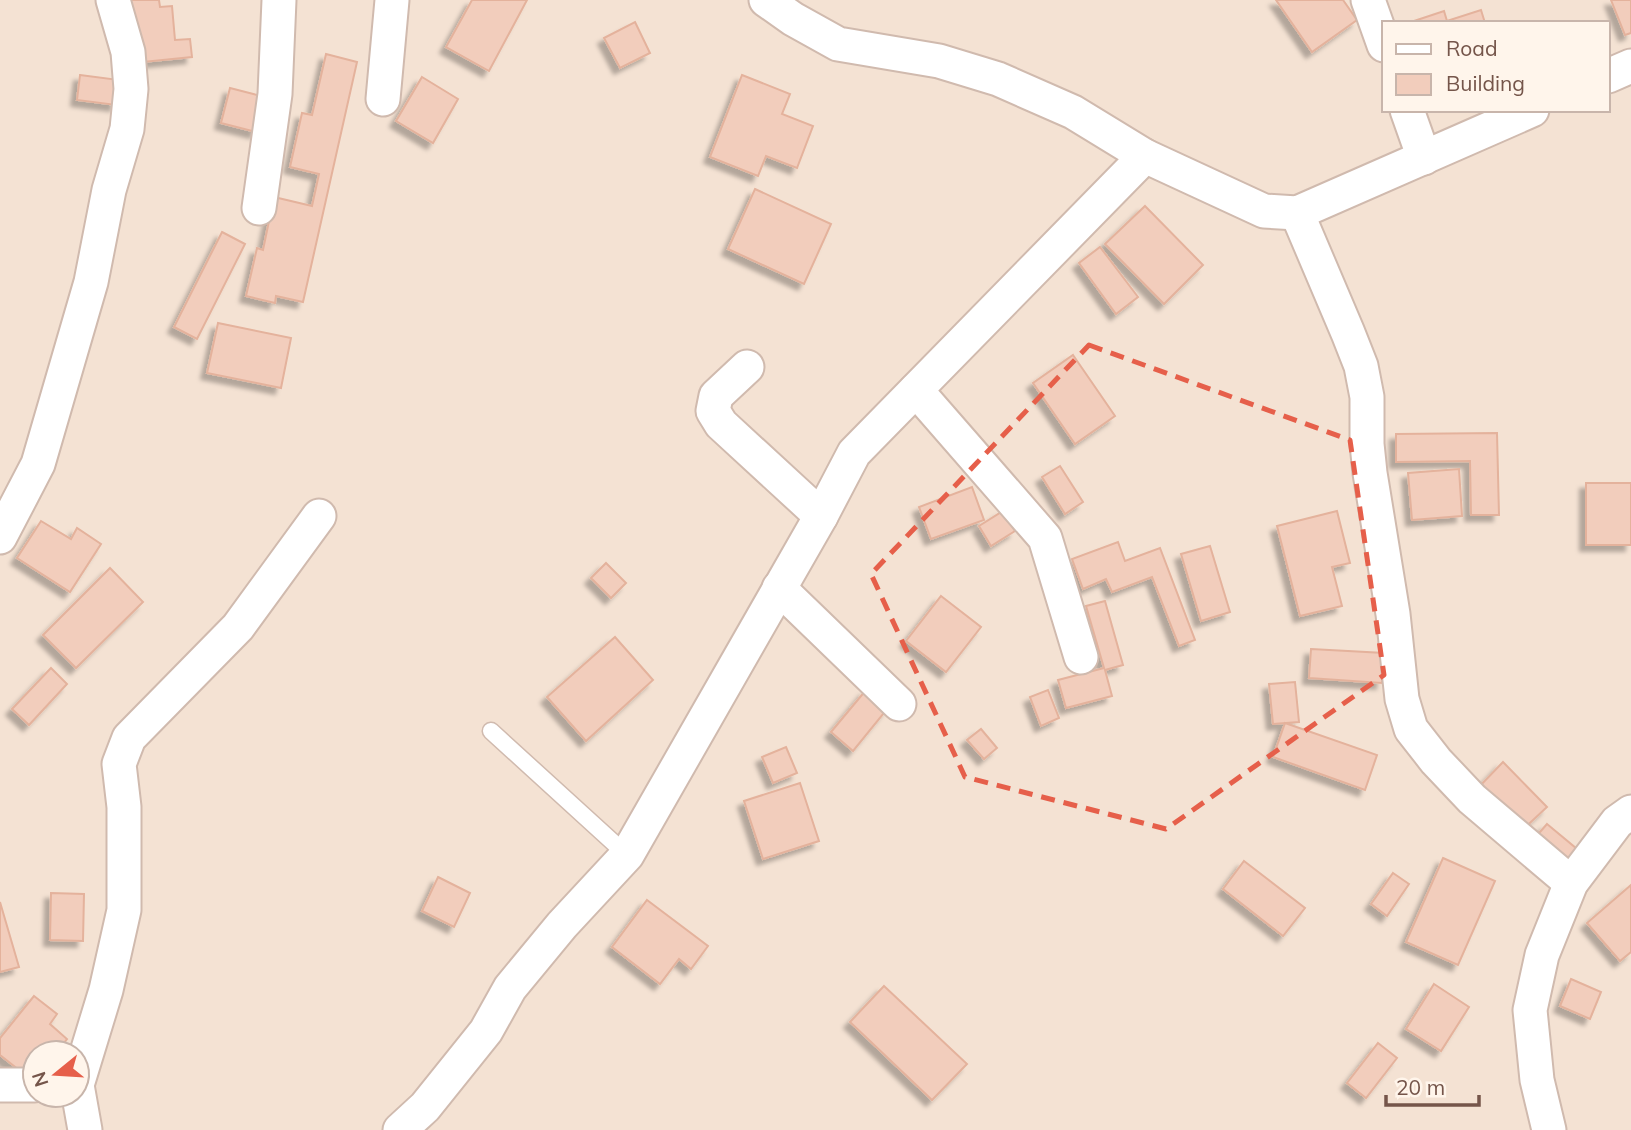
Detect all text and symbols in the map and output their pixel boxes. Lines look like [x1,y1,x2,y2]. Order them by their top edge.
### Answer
legend [1382,21,1610,112]
text: Road [1446,35,1497,61]
text: Building [1446,70,1525,96]
north arrow [21,1039,91,1109]
scale bar [1386,1064,1479,1108]
text: N [26,1069,53,1090]
text: 20 m [1396,1074,1445,1100]

